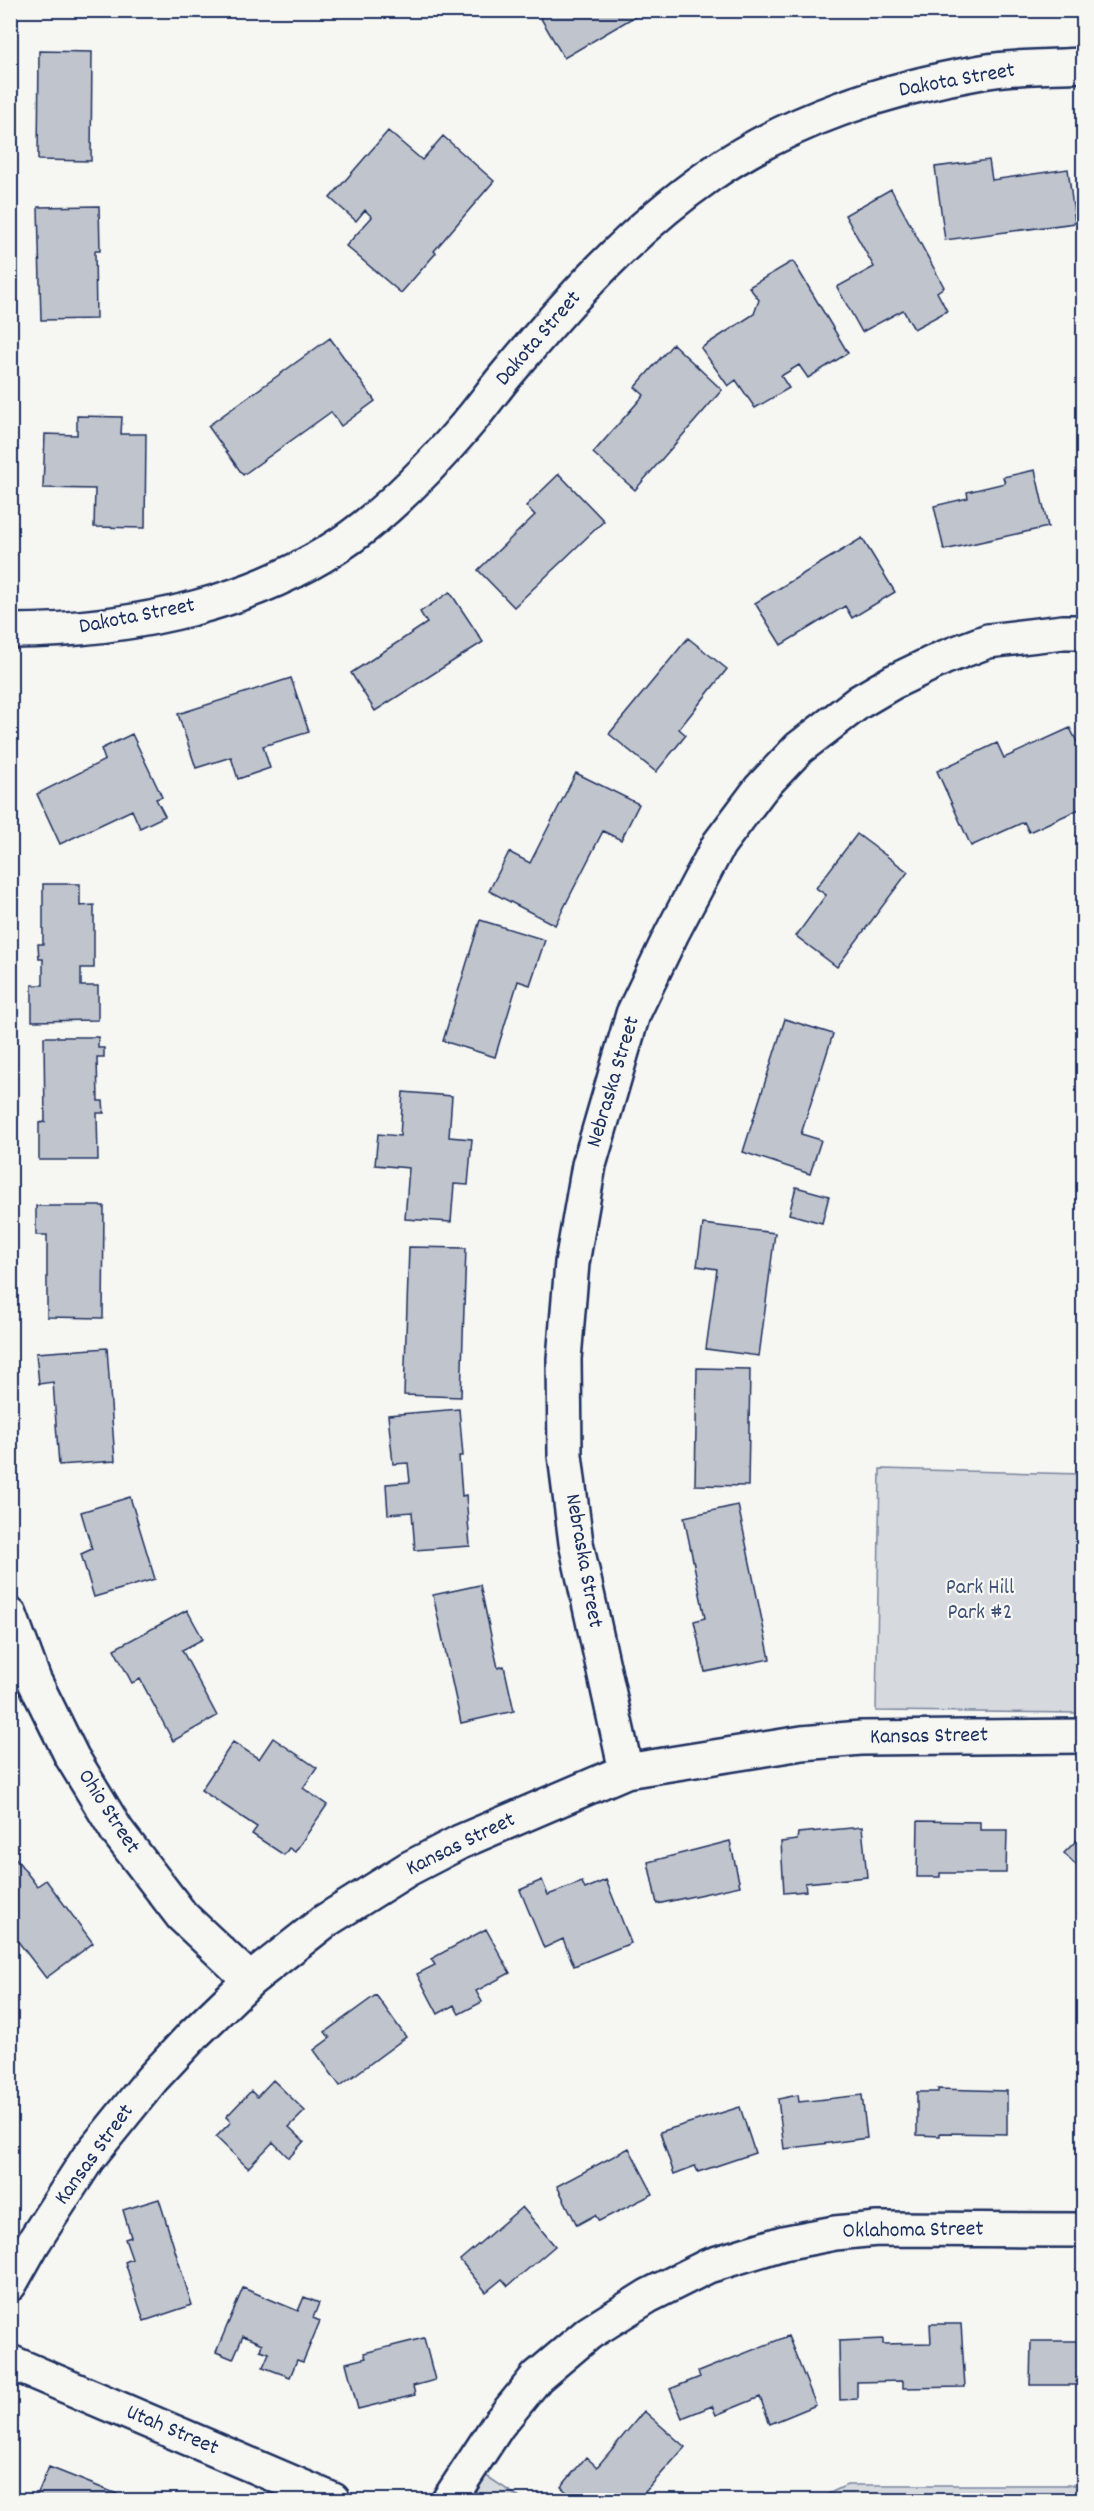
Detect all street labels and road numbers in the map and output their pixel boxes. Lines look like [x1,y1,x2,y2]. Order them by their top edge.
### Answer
street label: Dakota Street [896,56,1018,106]
street label: Dakota Street [489,285,589,393]
street label: Dakota Street [76,591,198,643]
street label: Nebraska Street [579,1013,649,1151]
street label: Nebraska Street [556,1492,610,1630]
street label: Kansas Street [870,1720,988,1754]
street label: Ohio Street [69,1764,147,1860]
street label: Kansas Street [401,1805,521,1885]
street label: Kansas Street [48,2098,142,2212]
street label: Oklahoma Street [842,2214,984,2248]
street label: Utah Street [121,2398,223,2464]

